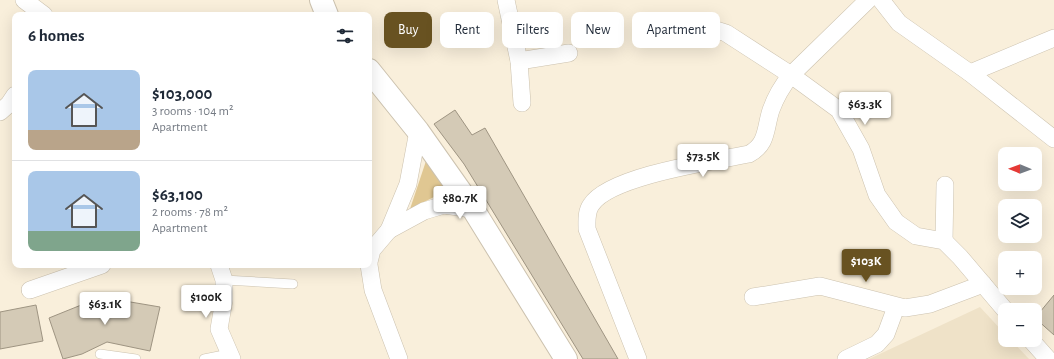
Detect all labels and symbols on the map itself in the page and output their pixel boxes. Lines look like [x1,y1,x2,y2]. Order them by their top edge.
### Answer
pin: $63.3K [832,92,898,126]
pin: $73.5K [670,144,736,178]
north arrow [998,147,1042,191]
pin: $80.7K [427,186,493,220]
pin: $103K [838,249,894,283]
pin: $100K [178,285,234,319]
pin: $63.1K [72,292,138,326]

